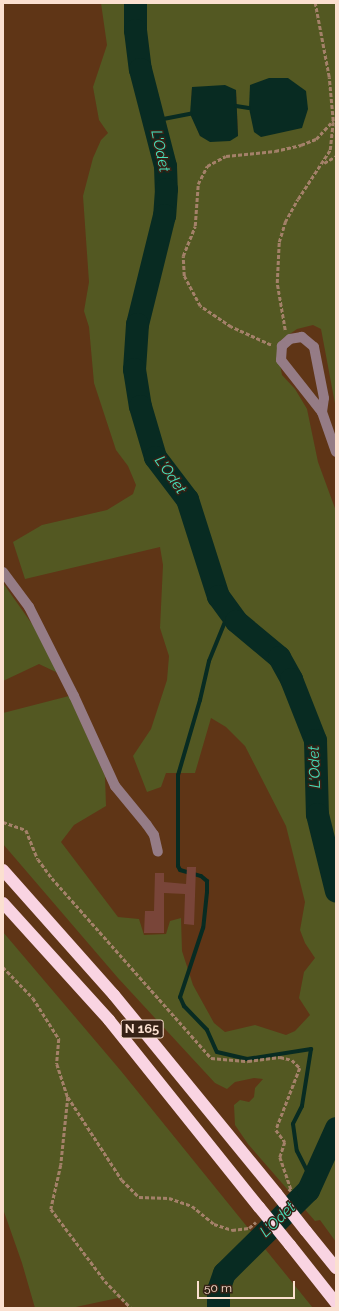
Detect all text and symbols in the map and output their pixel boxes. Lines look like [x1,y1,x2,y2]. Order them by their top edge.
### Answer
water label: L'Odet [147,128,173,174]
water label: L'Odet [150,452,190,498]
water label: L'Odet [305,746,325,788]
road number: N 165 [120,1018,164,1040]
water label: L'Odet [257,1199,299,1241]
scale bar [199,1273,297,1299]
text: 50 m [204,1281,232,1295]

